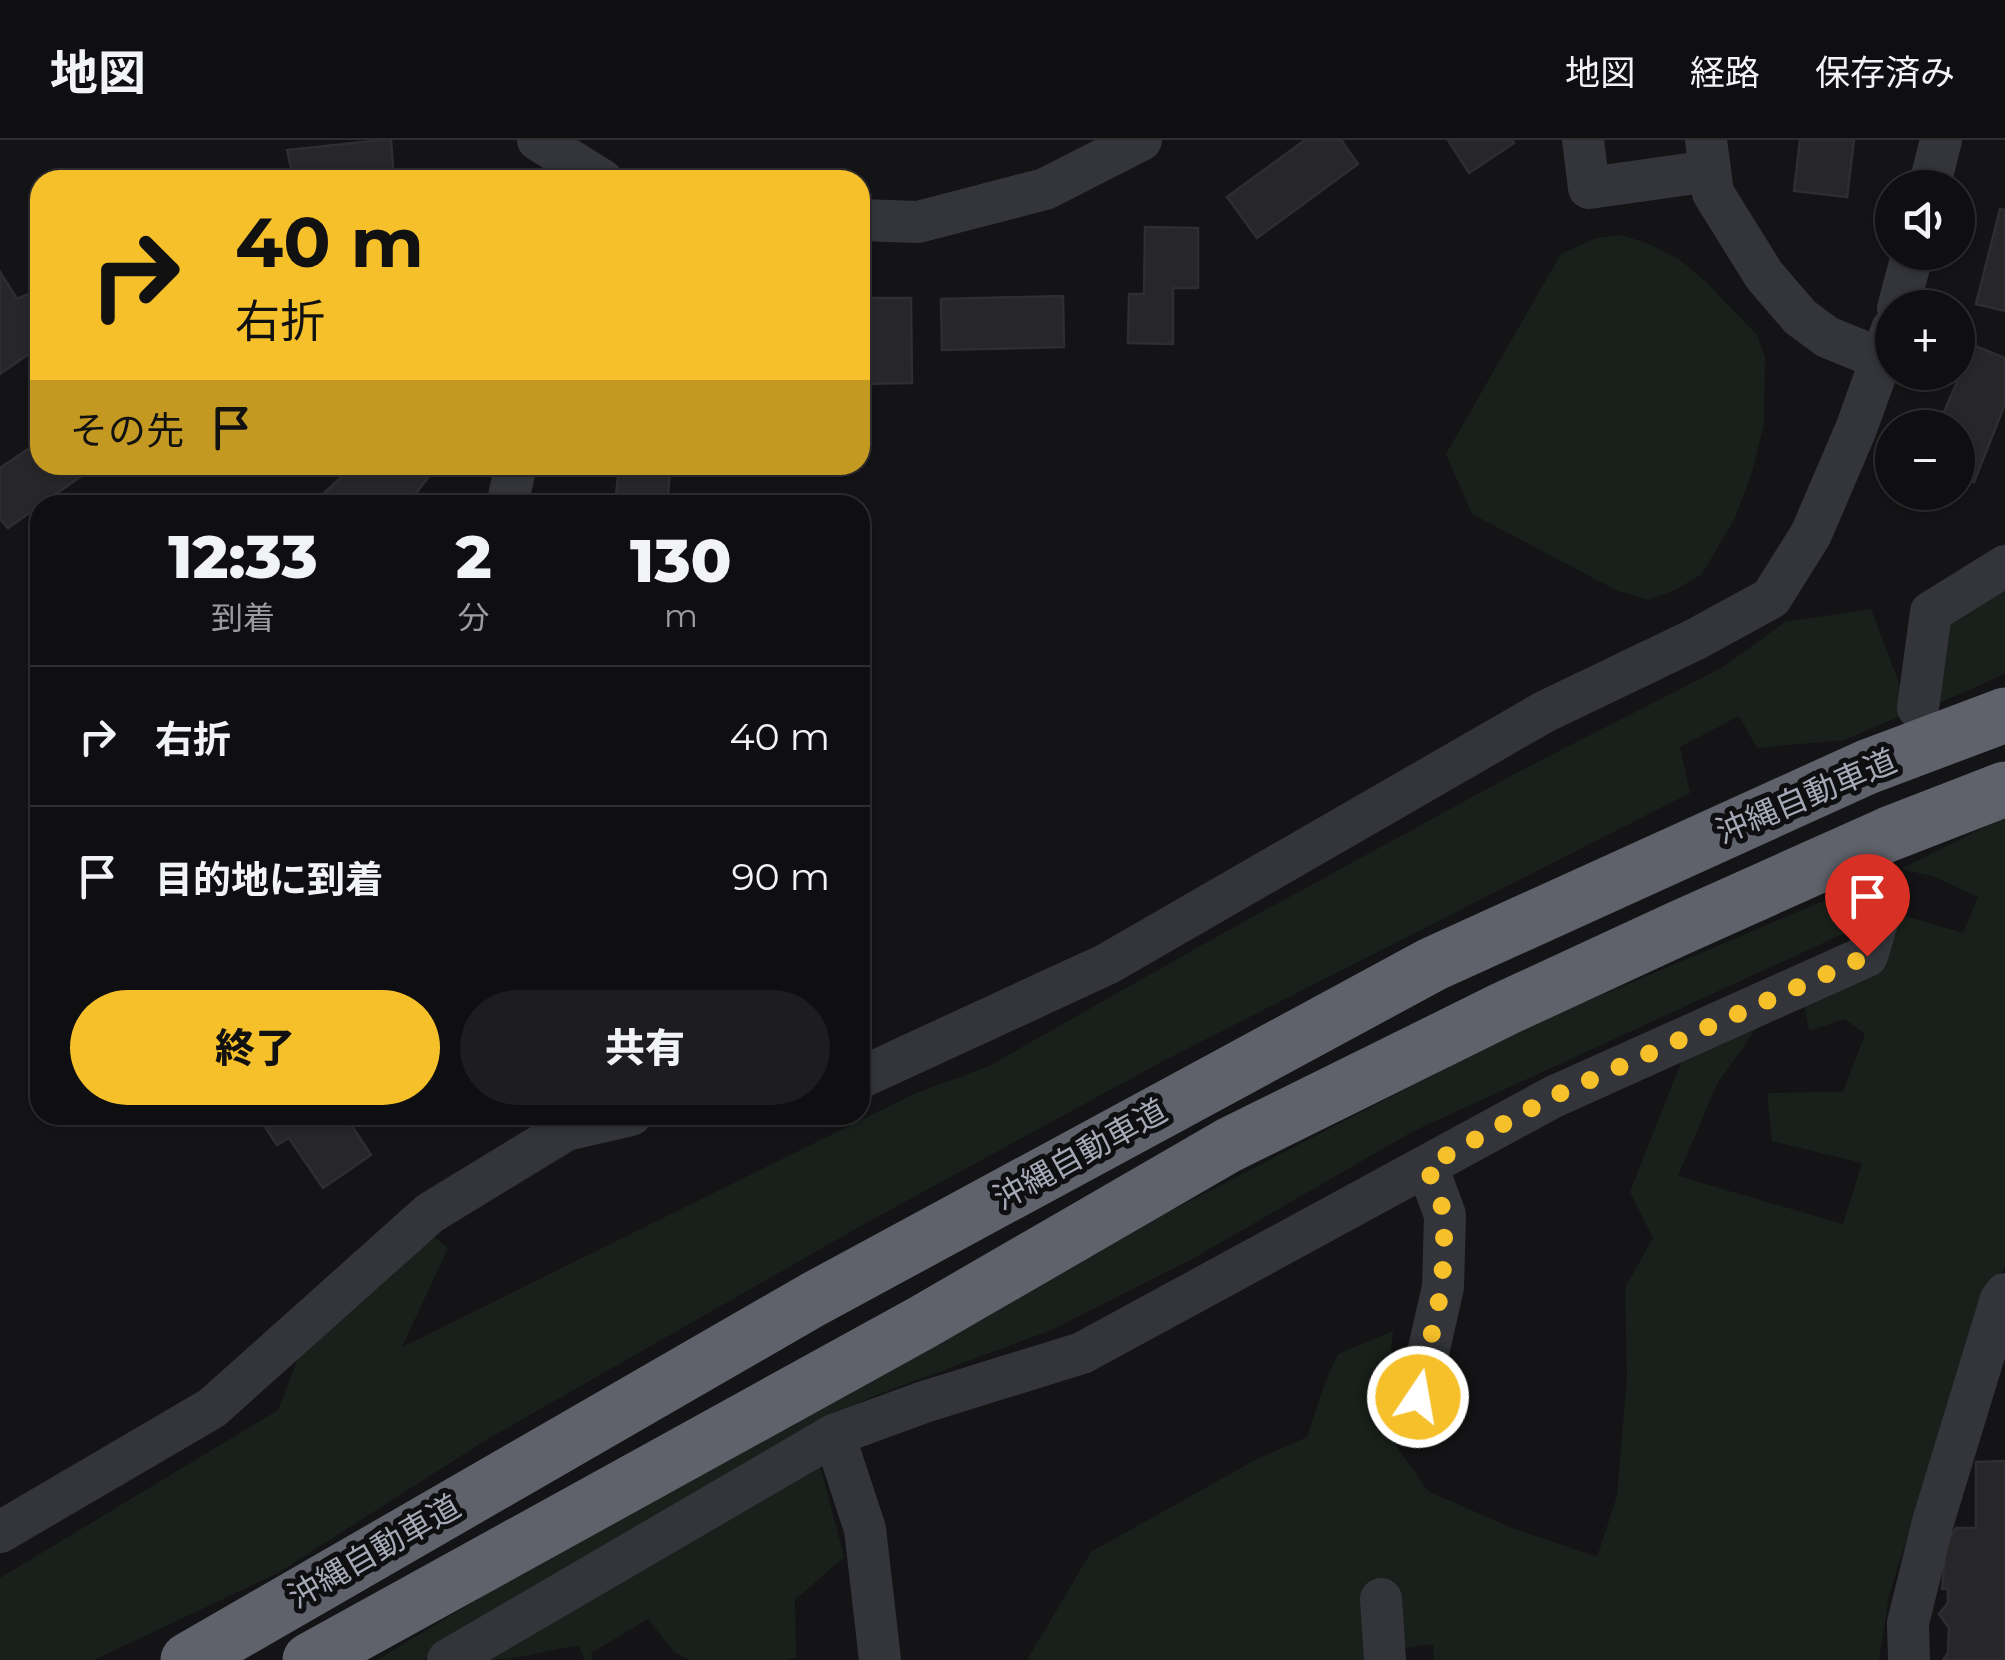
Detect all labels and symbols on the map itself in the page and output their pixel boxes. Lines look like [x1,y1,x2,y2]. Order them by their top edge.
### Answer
street label: 沖縄自動車道 [1710,741,1902,851]
pin [1825,854,1910,957]
street label: 沖縄自動車道 [987,1090,1173,1218]
position arrow [1366,1345,1470,1449]
street label: 沖縄自動車道 [281,1486,467,1616]

